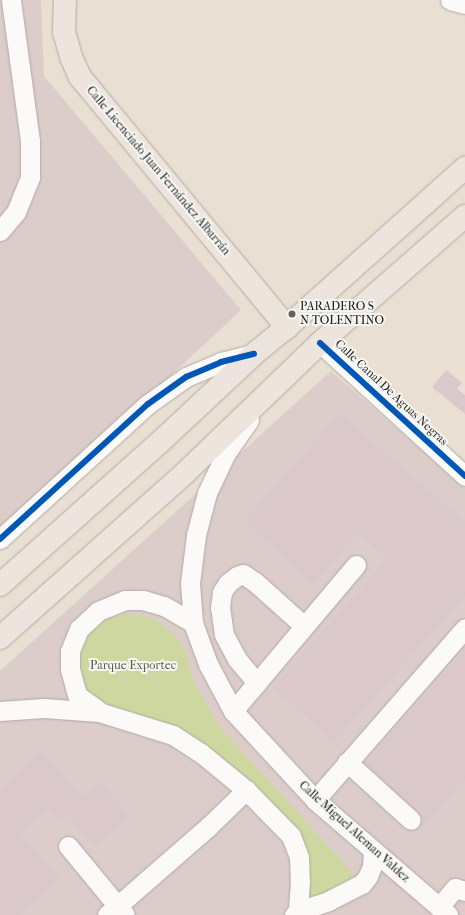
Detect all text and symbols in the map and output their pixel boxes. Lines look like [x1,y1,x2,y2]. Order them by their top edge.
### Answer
street label: Calle Licenciado Juan Fernández Albarrán [83,84,233,258]
place label: PARADERO S N TOLENTINO [300,300,384,328]
marker: PARADERO S N TOLENTINO [287,309,297,319]
street label: Calle Canal De Aguas Negras [332,337,450,449]
park label: Parque Exportec [90,659,176,673]
street label: Calle Miguel Aleman Valdez [296,778,412,886]

